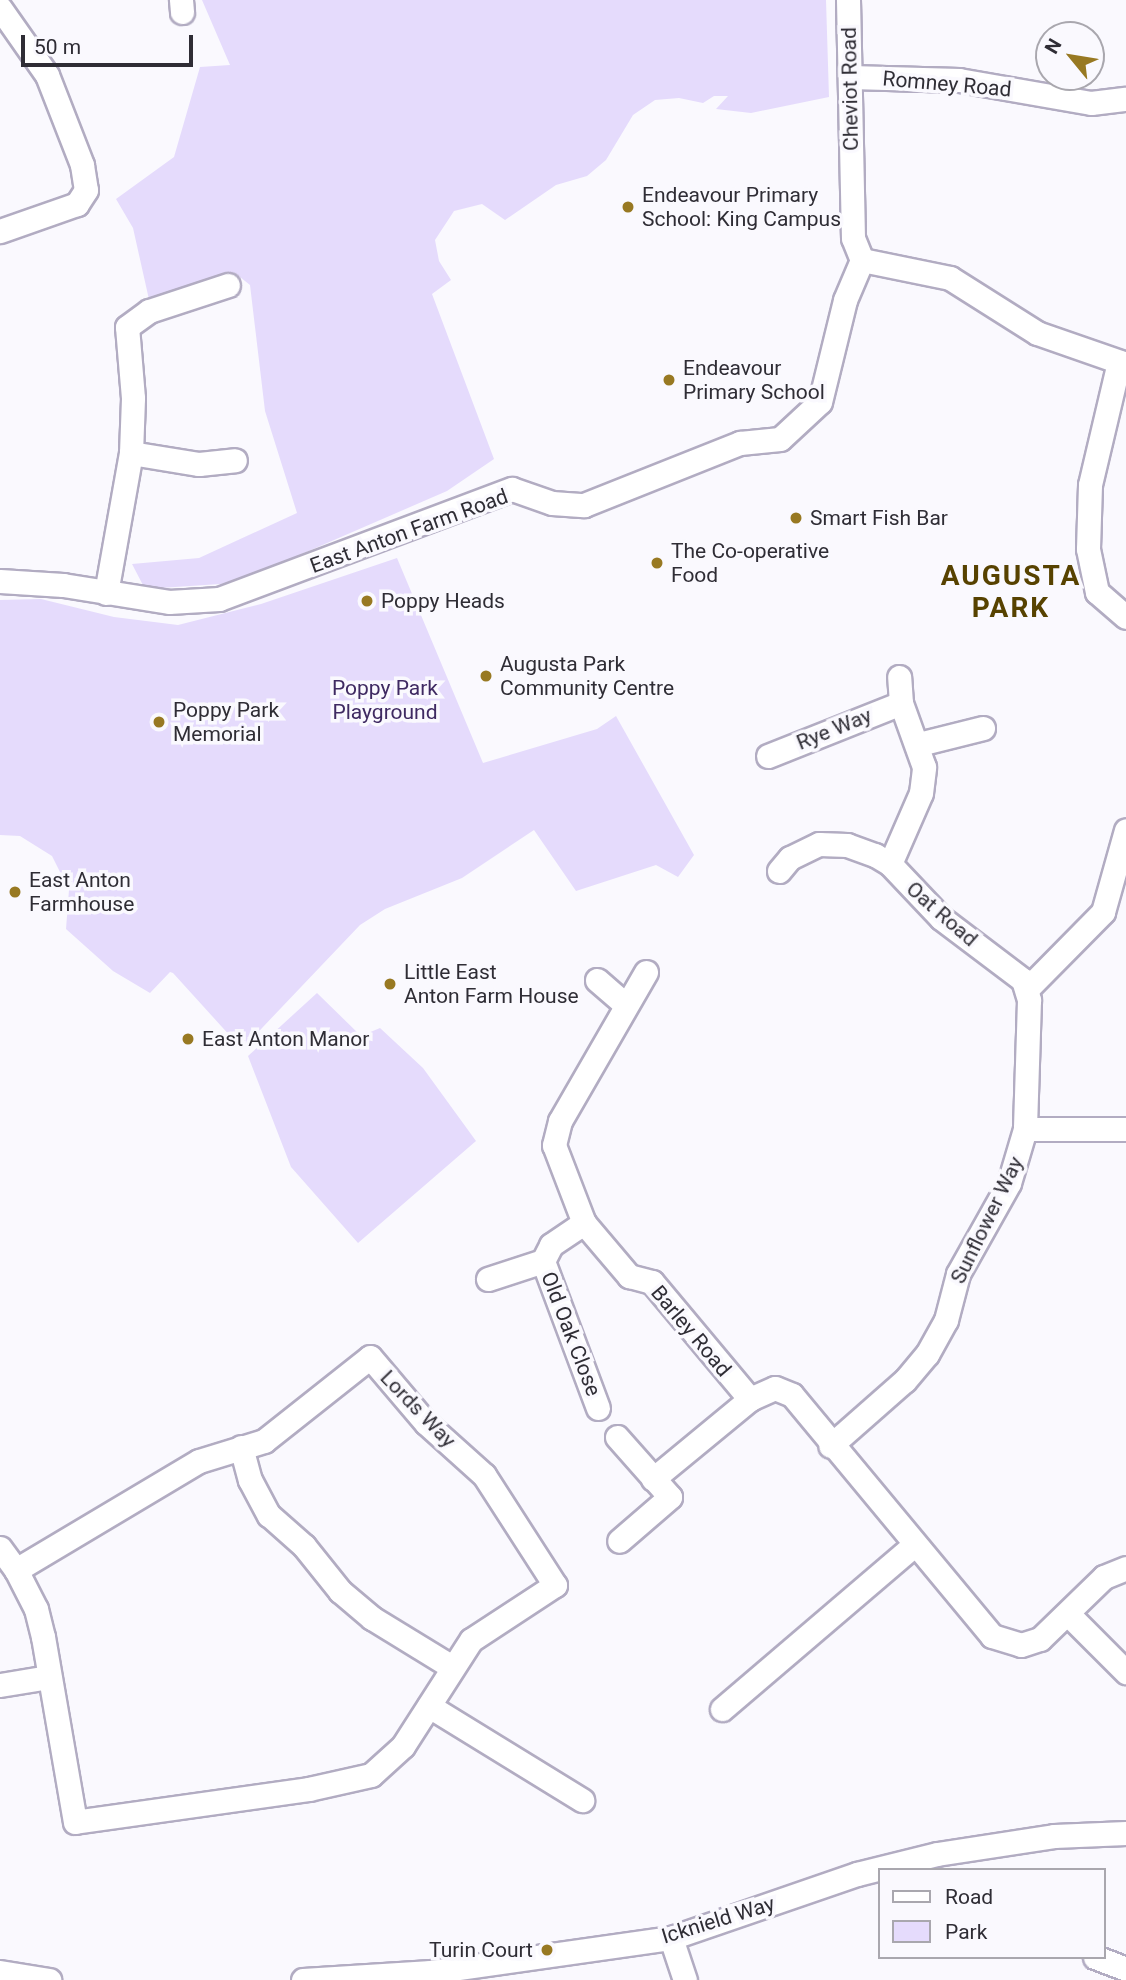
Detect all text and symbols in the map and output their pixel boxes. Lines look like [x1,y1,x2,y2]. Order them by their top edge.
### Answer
scale bar [24,21,196,65]
north arrow [1035,21,1105,91]
street label: Cheviot Road [836,27,864,151]
text: 50 m [34,35,81,59]
text: N [1040,35,1066,58]
street label: Romney Road [882,66,1012,102]
place label: Endeavour Primary School: King Campus [642,182,841,232]
marker: Endeavour Primary School: King Campus [620,199,636,215]
place label: Endeavour Primary School [683,355,825,405]
marker: Endeavour Primary School [661,372,677,388]
street label: East Anton Farm Road [307,483,511,579]
place label: Smart Fish Bar [810,505,948,531]
marker: Smart Fish Bar [788,510,804,526]
place label: The Co-operative Food [671,538,829,588]
marker: The Co-operative Food [649,555,665,571]
district label: AUGUSTA PARK [942,559,1080,625]
place label: Poppy Heads [381,588,505,614]
marker: Poppy Heads [359,593,375,609]
place label: Augusta Park Community Centre [500,651,674,701]
marker: Augusta Park Community Centre [478,668,494,684]
park label: Poppy Park Playground [332,675,438,725]
place label: Poppy Park Memorial [173,697,279,747]
street label: Rye Way [793,703,875,755]
marker: Poppy Park Memorial [151,714,167,730]
place label: East Anton Farmhouse [29,867,134,917]
street label: Oat Road [901,876,983,952]
marker: East Anton Farmhouse [7,884,23,900]
place label: Little East Anton Farm House [404,959,579,1009]
marker: Little East Anton Farm House [382,976,398,992]
place label: East Anton Manor [202,1026,369,1052]
marker: East Anton Manor [180,1031,196,1047]
street label: Sunflower Way [945,1152,1029,1288]
street label: Old Oak Close [536,1268,606,1400]
street label: Barley Road [646,1280,736,1382]
street label: Lords Way [375,1365,461,1453]
legend [878,1868,1105,1959]
text: Road [945,1885,993,1909]
street label: Icknield Way [658,1891,778,1949]
text: Park [945,1920,987,1944]
place label: Turin Court [429,1937,533,1963]
marker: Turin Court [539,1942,555,1958]

